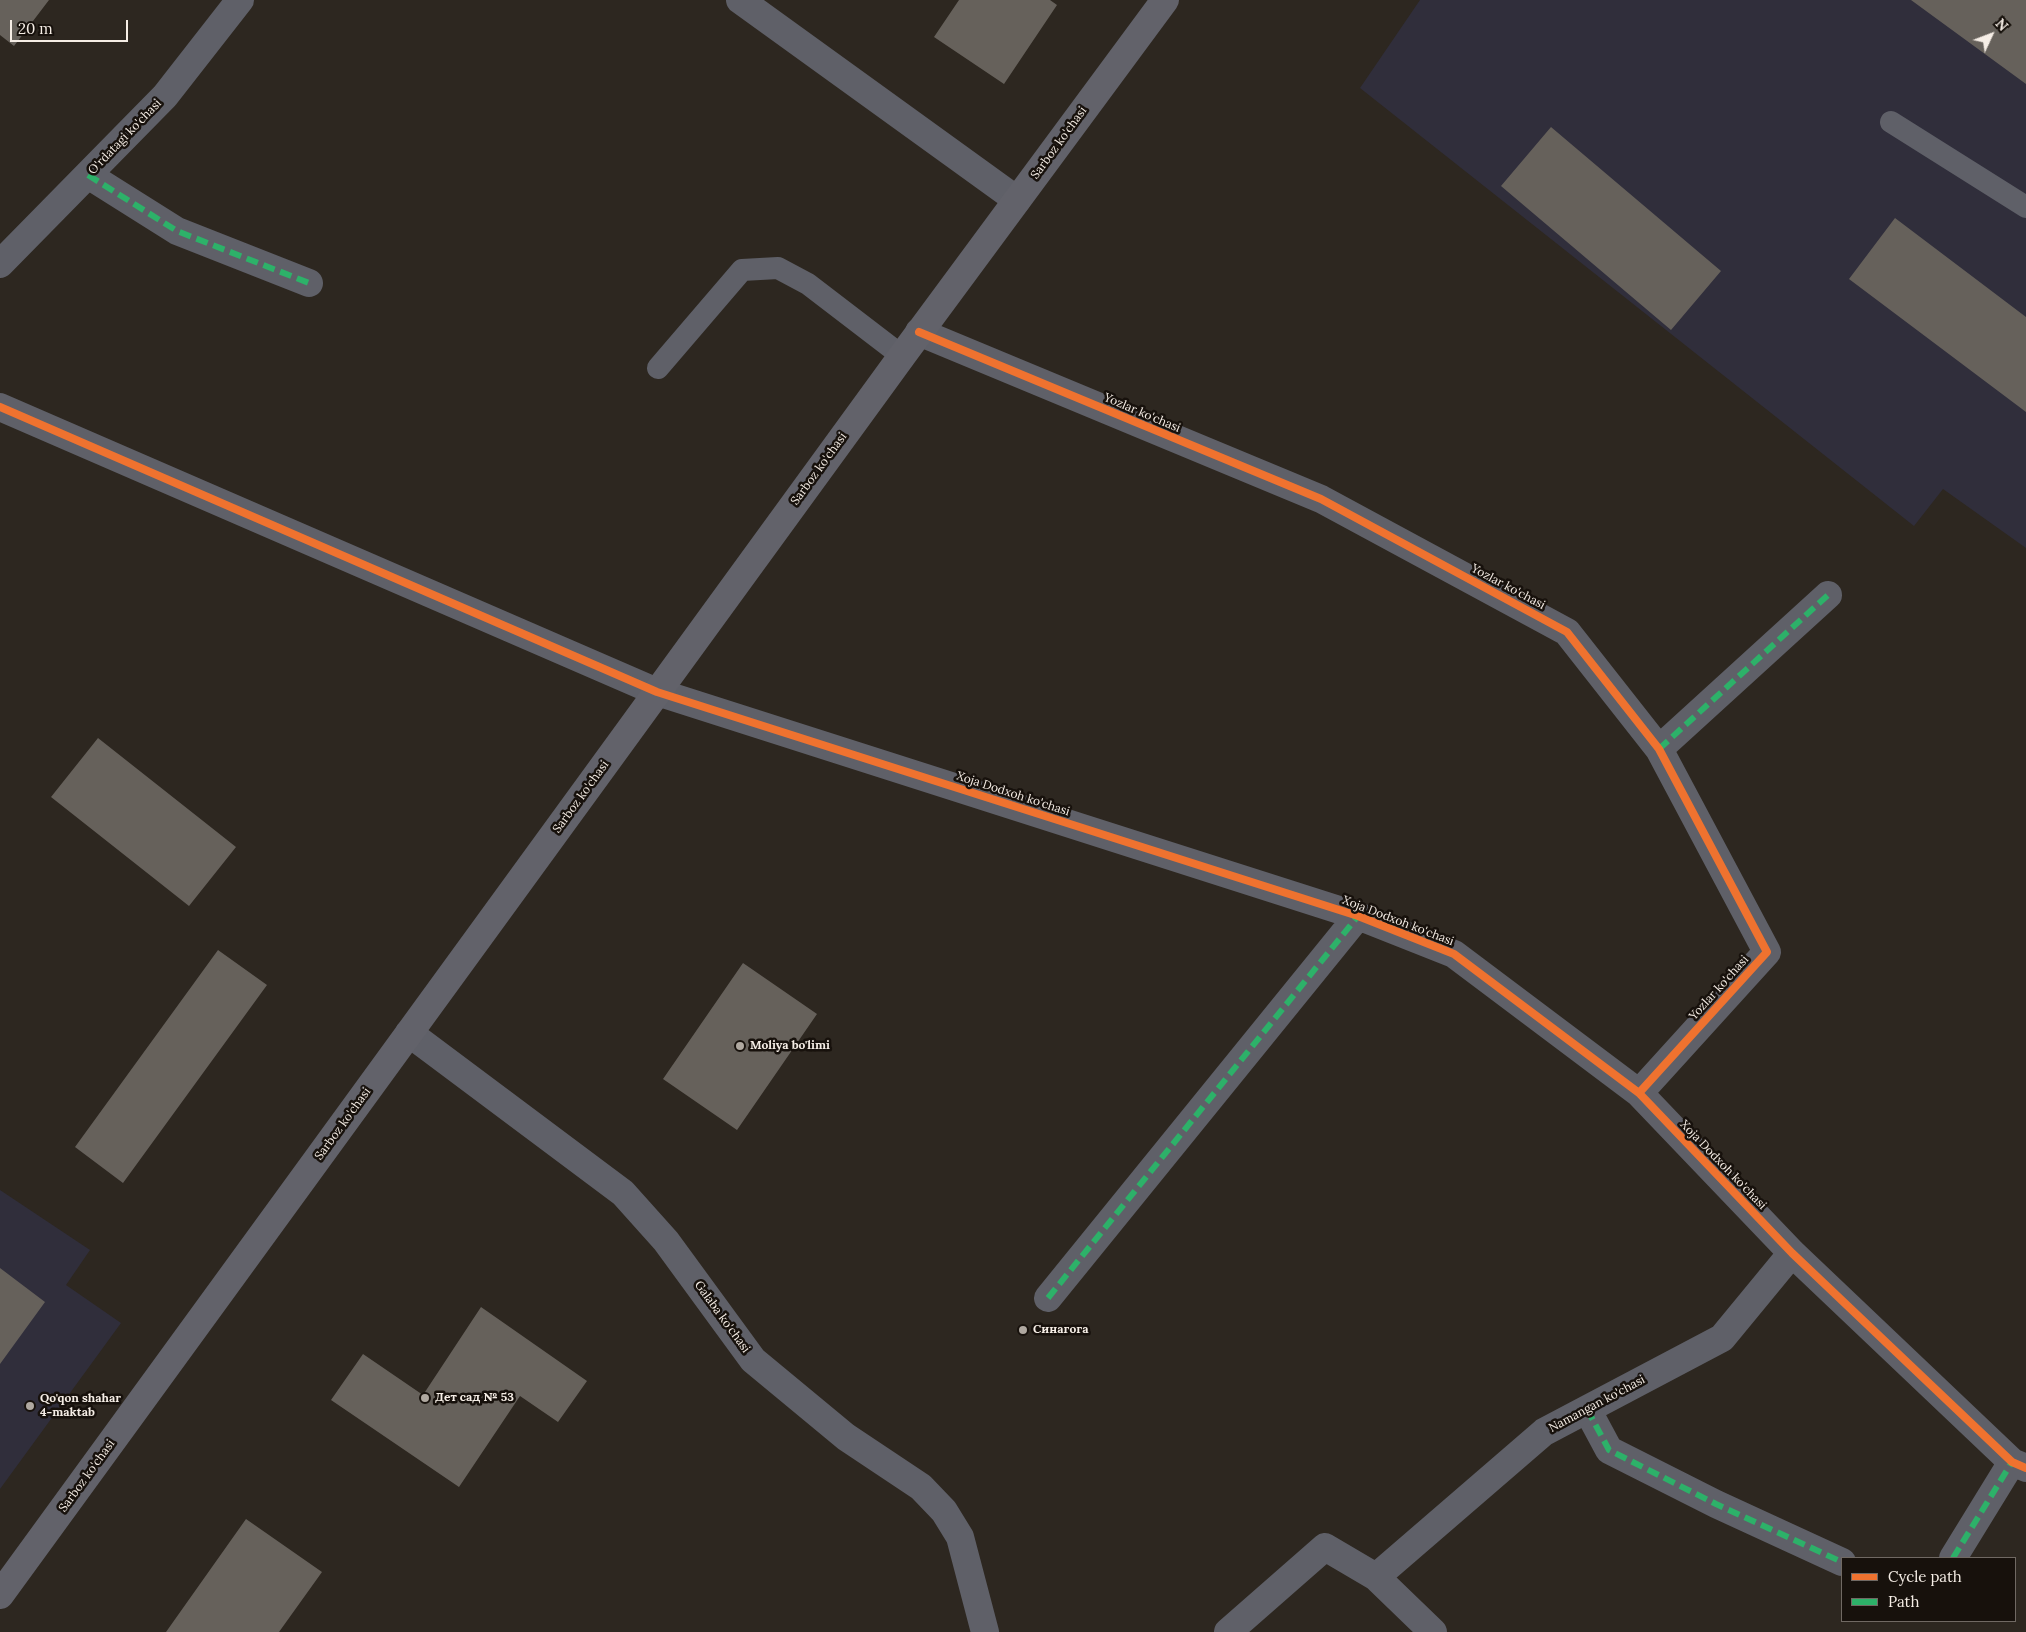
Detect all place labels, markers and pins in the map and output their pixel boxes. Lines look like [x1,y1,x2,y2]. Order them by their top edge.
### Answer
place label: Moliya bo'limi [750,1039,830,1053]
marker: Moliya bo'limi [734,1040,746,1052]
place label: Синагога [1033,1323,1088,1337]
marker: Синагога [1017,1324,1029,1336]
place label: Дет сад № 53 [435,1391,514,1405]
place label: Qo'qon shahar 4-maktab [40,1392,121,1420]
marker: Дет сад № 53 [419,1392,431,1404]
marker: Qo'qon shahar 4-maktab [24,1400,36,1412]

